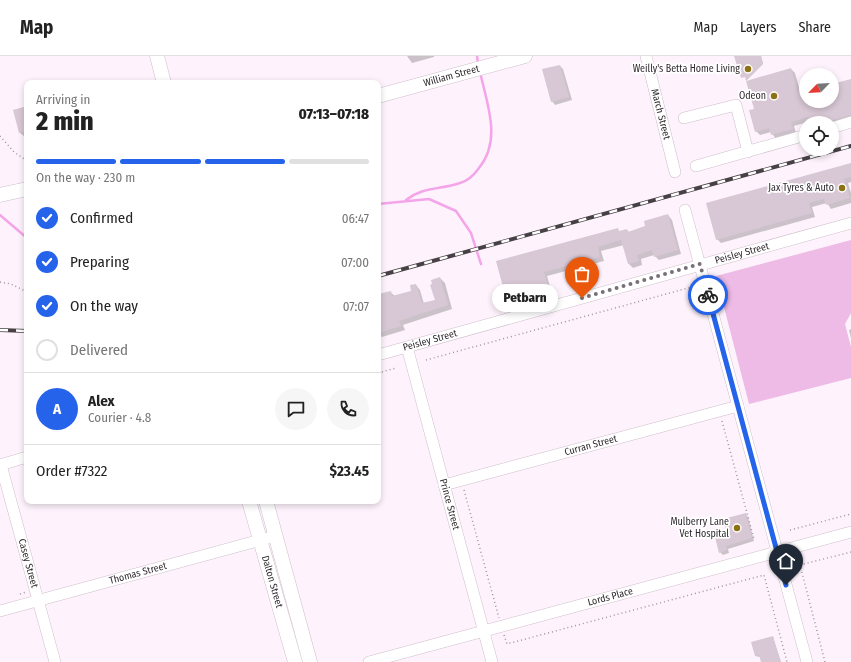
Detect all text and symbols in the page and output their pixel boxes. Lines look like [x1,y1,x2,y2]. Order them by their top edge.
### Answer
text: Map [20,16,53,39]
text: Map [694,19,718,36]
text: Layers [740,19,776,36]
text: Share [798,19,831,36]
street label: William Street [422,63,481,89]
place label: Weilly's Betta Home Living [633,63,740,75]
marker: Weilly's Betta Home Living [743,64,753,74]
north arrow [799,68,839,108]
map controls [799,68,839,156]
street label: March Street [648,88,673,142]
place label: Odeon [739,90,766,102]
marker: Odeon [769,91,779,101]
text: Arriving in [36,92,90,107]
text: 07:13–07:18 [299,105,369,123]
text: 2 min [36,106,94,137]
button: locate [799,116,839,156]
text: On the way · 230 m [36,170,135,185]
place label: Jax Tyres & Auto [768,182,834,194]
marker: Jax Tyres & Auto [837,183,847,193]
icon: check [36,207,58,229]
text: Confirmed [70,209,133,227]
text: 06:47 [342,211,369,226]
street label: Peisley Street [714,240,771,267]
icon: check [36,251,58,273]
text: Preparing [70,253,129,271]
text: 07:00 [341,255,369,270]
pin [565,257,599,298]
icon: bag [571,263,593,285]
courier [688,275,728,315]
callout: Petbarn [492,284,558,312]
icon: bike [697,284,719,306]
text: Petbarn [503,290,547,305]
icon: check [36,295,58,317]
text: On the way [70,297,138,315]
text: 07:07 [343,299,369,314]
street label: Peisley Street [402,327,459,354]
text: Delivered [70,341,128,359]
button: chat [275,388,317,430]
button: phone [327,388,369,430]
text: Alex [88,392,115,410]
text: A [53,400,61,418]
text: Courier · 4.8 [88,410,151,425]
street label: Curran Street [563,433,619,458]
text: Order #7322 [36,462,107,480]
text: $23.45 [330,462,369,480]
street label: Prince Street [437,478,462,532]
place label: Mulberry Lane Vet Hospital [671,516,729,540]
marker: Mulberry Lane Vet Hospital [732,523,742,533]
street label: Casey Street [16,537,41,590]
pin [769,544,803,585]
icon: home [775,550,797,572]
street label: Dalton Street [259,554,285,610]
street label: Thomas Street [108,560,169,587]
street label: Lords Place [586,585,634,609]

